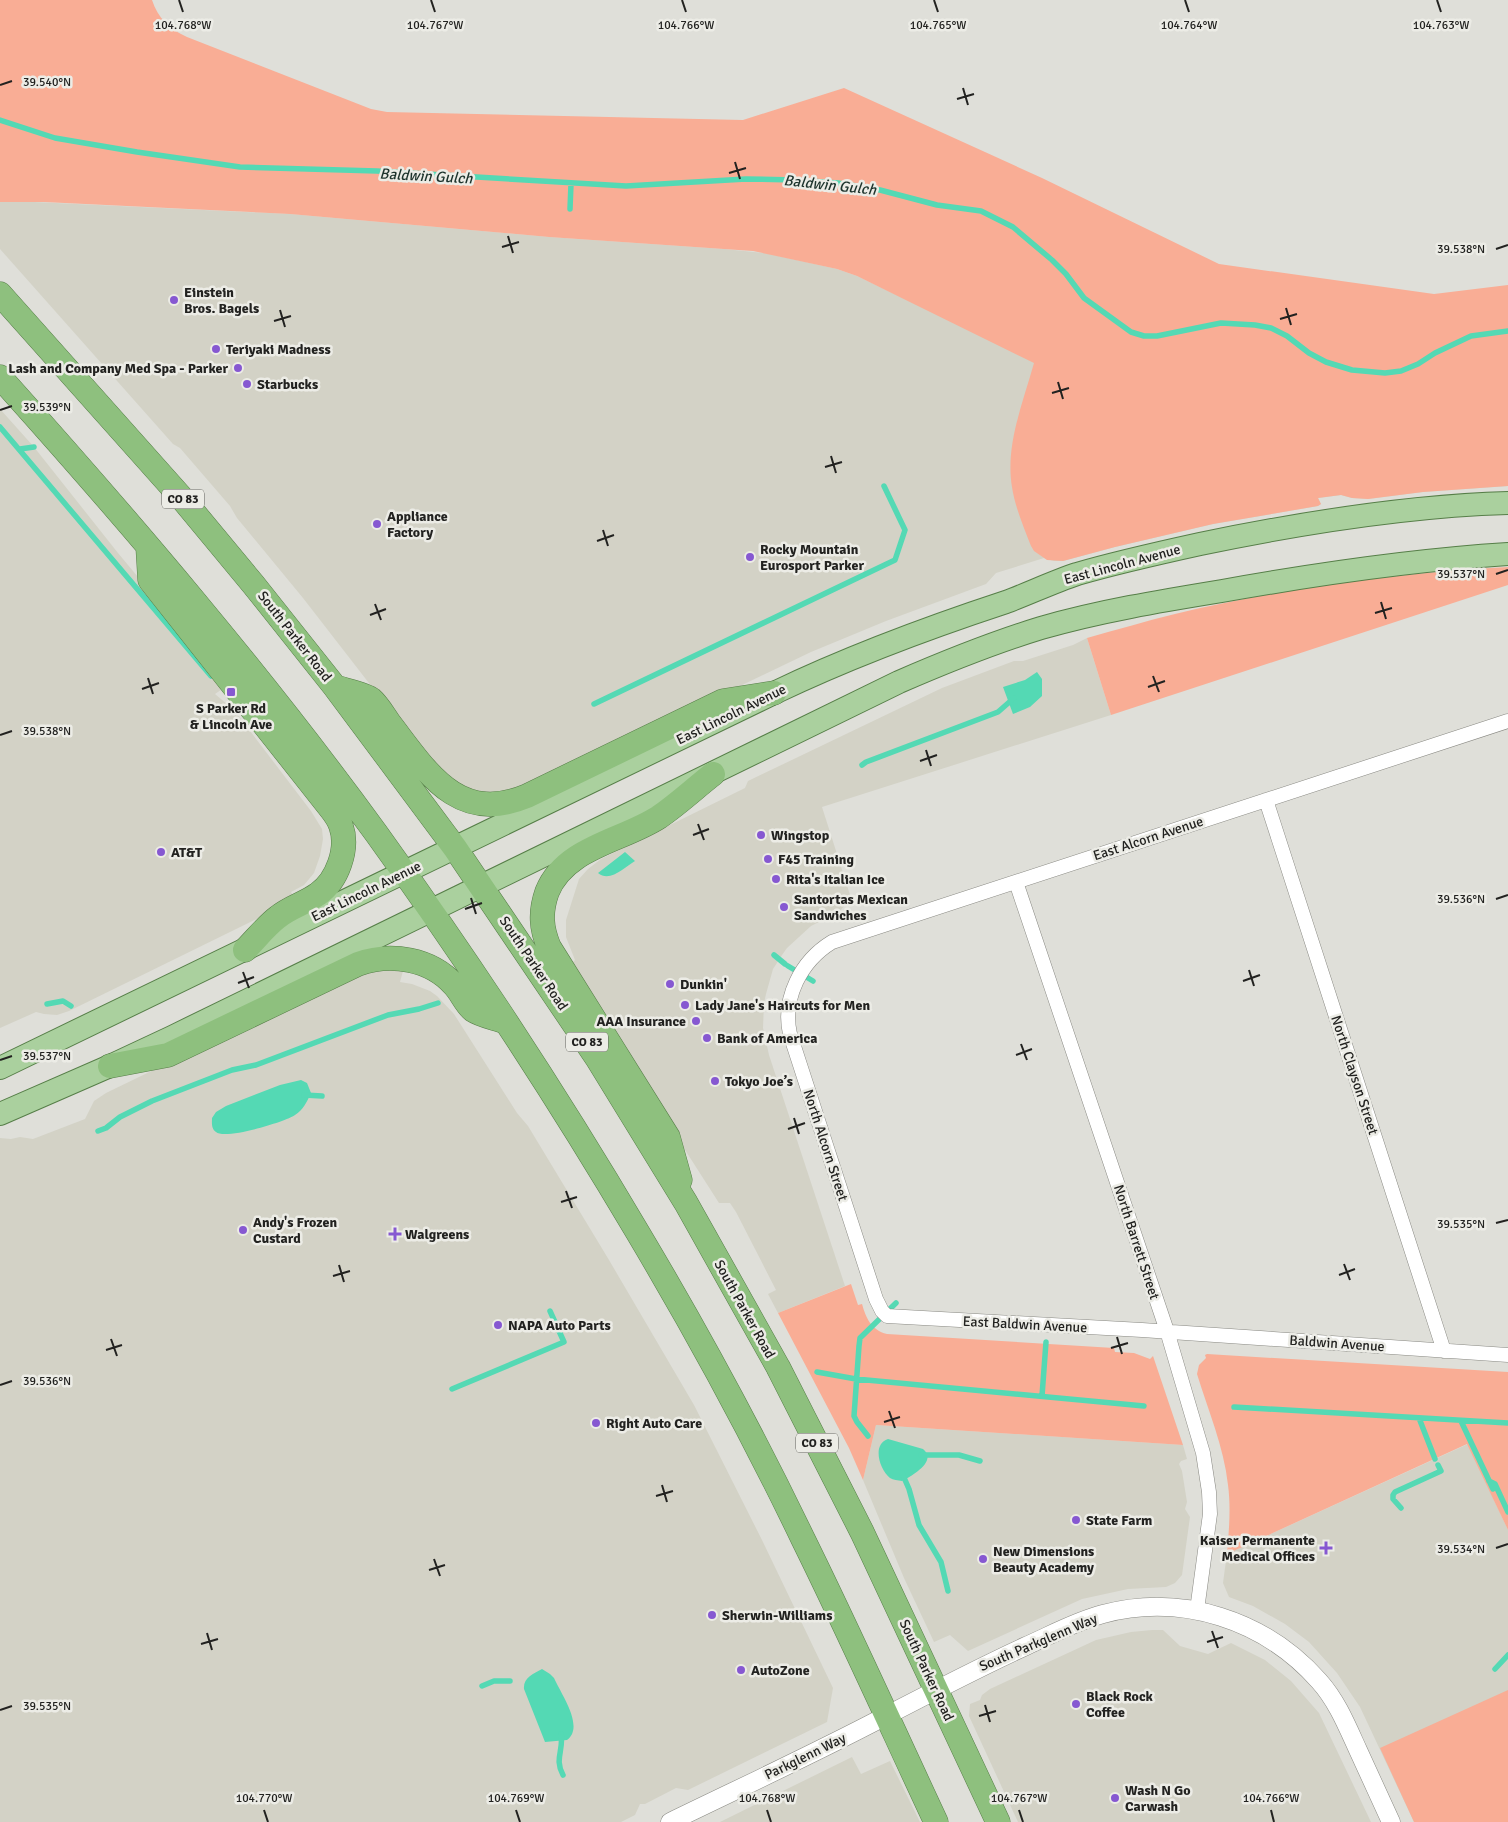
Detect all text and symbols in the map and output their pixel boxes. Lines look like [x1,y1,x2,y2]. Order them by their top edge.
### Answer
text: 104.768°W [155,18,211,33]
text: 104.767°W [407,18,463,33]
text: 104.766°W [658,18,714,33]
text: 104.765°W [910,18,966,33]
text: 104.764°W [1161,18,1217,33]
text: 104.763°W [1413,18,1469,33]
text: 39.540°N [23,75,71,90]
water label: Baldwin Gulch [379,165,474,187]
water label: Baldwin Gulch [783,171,878,199]
text: 39.538°N [1437,242,1485,257]
place label: Einstein Bros. Bagels [184,284,259,317]
marker: Einstein Bros. Bagels [168,294,180,306]
place label: Teriyaki Madness [226,341,331,358]
marker: Teriyaki Madness [210,343,222,355]
place label: Lash and Company Med Spa - Parker [8,360,228,377]
marker: Lash and Company Med Spa - Parker [232,362,244,374]
place label: Starbucks [257,376,318,393]
marker: Starbucks [241,378,253,390]
text: 39.539°N [23,400,71,415]
road number: CO 83 [162,489,204,508]
place label: Appliance Factory [387,508,448,541]
marker: Appliance Factory [371,518,383,530]
place label: Rocky Mountain Eurosport Parker [760,541,864,574]
street label: East Lincoln Avenue [1062,541,1182,588]
marker: Rocky Mountain Eurosport Parker [744,551,756,563]
text: 39.537°N [1437,567,1485,582]
street label: South Parker Road [254,588,335,685]
street label: East Lincoln Avenue [674,681,789,748]
marker: S Parker Rd & Lincoln Ave [225,686,237,698]
place label: S Parker Rd & Lincoln Ave [190,700,272,733]
text: 39.538°N [23,724,71,739]
street label: East Alcorn Avenue [1091,813,1205,864]
place label: Wingstop [771,827,830,844]
marker: Wingstop [755,829,767,841]
place label: AT&T [171,844,203,861]
marker: AT&T [155,846,167,858]
place label: F45 Training [778,851,855,868]
marker: F45 Training [762,853,774,865]
street label: East Lincoln Avenue [309,858,424,925]
place label: Rita's Italian Ice [786,871,885,888]
marker: Rita's Italian Ice [770,873,782,885]
place label: Santortas Mexican Sandwiches [794,891,908,924]
text: 39.536°N [1437,892,1485,907]
marker: Santortas Mexican Sandwiches [778,901,790,913]
street label: South Parker Road [496,913,571,1014]
place label: Dunkin' [680,976,727,993]
marker: Dunkin' [664,978,676,990]
place label: Lady Jane's Haircuts for Men [695,997,870,1014]
marker: Lady Jane's Haircuts for Men [679,999,691,1011]
place label: AAA Insurance [596,1013,686,1030]
street label: North Clayson Street [1327,1013,1382,1137]
marker: AAA Insurance [690,1015,702,1027]
place label: Bank of America [717,1030,817,1047]
road number: CO 83 [566,1032,608,1052]
marker: Bank of America [701,1032,713,1044]
text: 39.537°N [23,1049,71,1064]
place label: Tokyo Joe’s [725,1073,793,1090]
marker: Tokyo Joe’s [709,1075,721,1087]
street label: North Alcorn Street [799,1087,852,1203]
street label: North Barrett Street [1110,1183,1163,1302]
place label: Andy's Frozen Custard [253,1214,337,1247]
text: 39.535°N [1437,1217,1485,1232]
marker: Andy's Frozen Custard [237,1224,249,1236]
place label: Walgreens [405,1226,469,1243]
marker: Walgreens [389,1228,401,1240]
street label: South Parker Road [710,1257,779,1362]
street label: East Baldwin Avenue [962,1313,1088,1336]
place label: NAPA Auto Parts [508,1317,611,1334]
marker: NAPA Auto Parts [492,1319,504,1331]
street label: Baldwin Avenue [1289,1332,1385,1355]
text: 39.536°N [23,1374,71,1389]
place label: Right Auto Care [606,1415,702,1432]
marker: Right Auto Care [590,1417,602,1429]
road number: CO 83 [796,1434,838,1452]
place label: State Farm [1086,1512,1152,1529]
marker: State Farm [1070,1514,1082,1526]
place label: Kaiser Permanente Medical Offices [1200,1532,1315,1565]
marker: Kaiser Permanente Medical Offices [1319,1541,1333,1555]
text: 39.534°N [1437,1542,1485,1557]
place label: New Dimensions Beauty Academy [993,1543,1094,1576]
marker: New Dimensions Beauty Academy [977,1553,989,1565]
place label: Sherwin-Williams [722,1607,832,1624]
marker: Sherwin-Williams [706,1609,718,1621]
street label: South Parkglenn Way [977,1610,1100,1675]
street label: South Parker Road [896,1617,958,1724]
place label: AutoZone [751,1662,810,1679]
marker: AutoZone [735,1664,747,1676]
place label: Black Rock Coffee [1086,1688,1154,1721]
marker: Black Rock Coffee [1070,1698,1082,1710]
text: 39.535°N [23,1699,71,1714]
street label: Parkglenn Way [762,1729,849,1783]
place label: Wash N Go Carwash [1125,1782,1191,1815]
text: 104.770°W [236,1791,292,1806]
text: 104.769°W [488,1791,544,1806]
text: 104.768°W [739,1791,795,1806]
text: 104.767°W [991,1791,1047,1806]
text: 104.766°W [1243,1791,1299,1806]
marker: Wash N Go Carwash [1109,1792,1121,1804]

